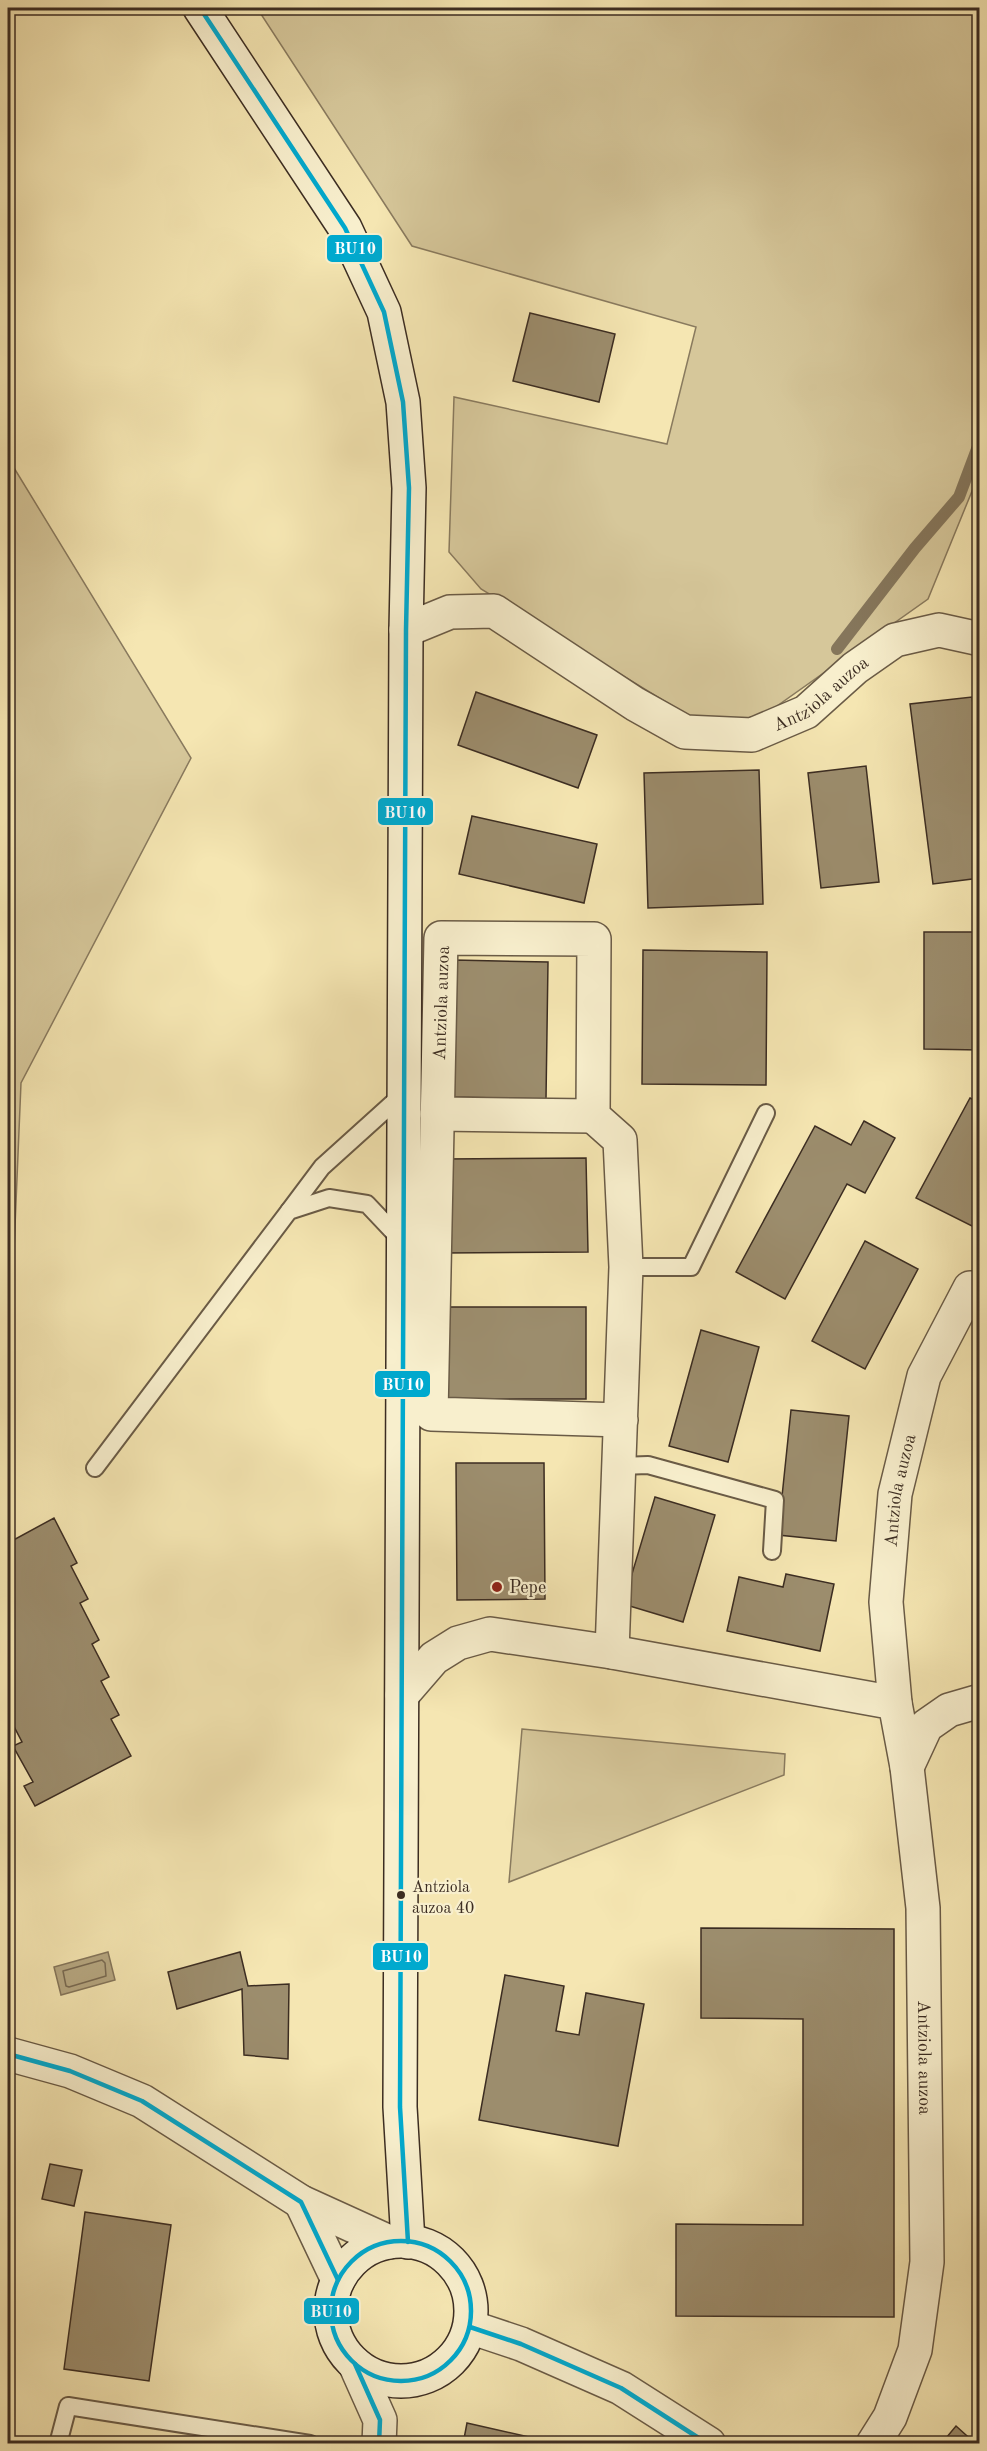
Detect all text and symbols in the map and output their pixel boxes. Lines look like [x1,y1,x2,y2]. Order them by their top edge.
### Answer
line badge: BU10 [326,234,383,263]
text: BU10 [334,242,376,258]
street label: Antziola auzoa [771,653,872,735]
line badge: BU10 [377,797,434,826]
text: BU10 [384,806,426,822]
street label: Antziola auzoa [431,945,453,1061]
line badge: BU10 [374,1370,431,1398]
text: BU10 [382,1378,424,1394]
street label: Antziola auzoa [883,1432,919,1548]
place label: Pepe [509,1579,546,1597]
marker: Pepe [490,1580,504,1594]
place label: Antziola auzoa 40 [412,1880,474,1917]
marker: Antziola auzoa 40 [395,1889,407,1901]
line badge: BU10 [372,1942,429,1971]
text: BU10 [380,1950,422,1966]
street label: Antziola auzoa [914,2000,933,2115]
line badge: BU10 [303,2297,360,2325]
text: BU10 [310,2305,352,2321]

